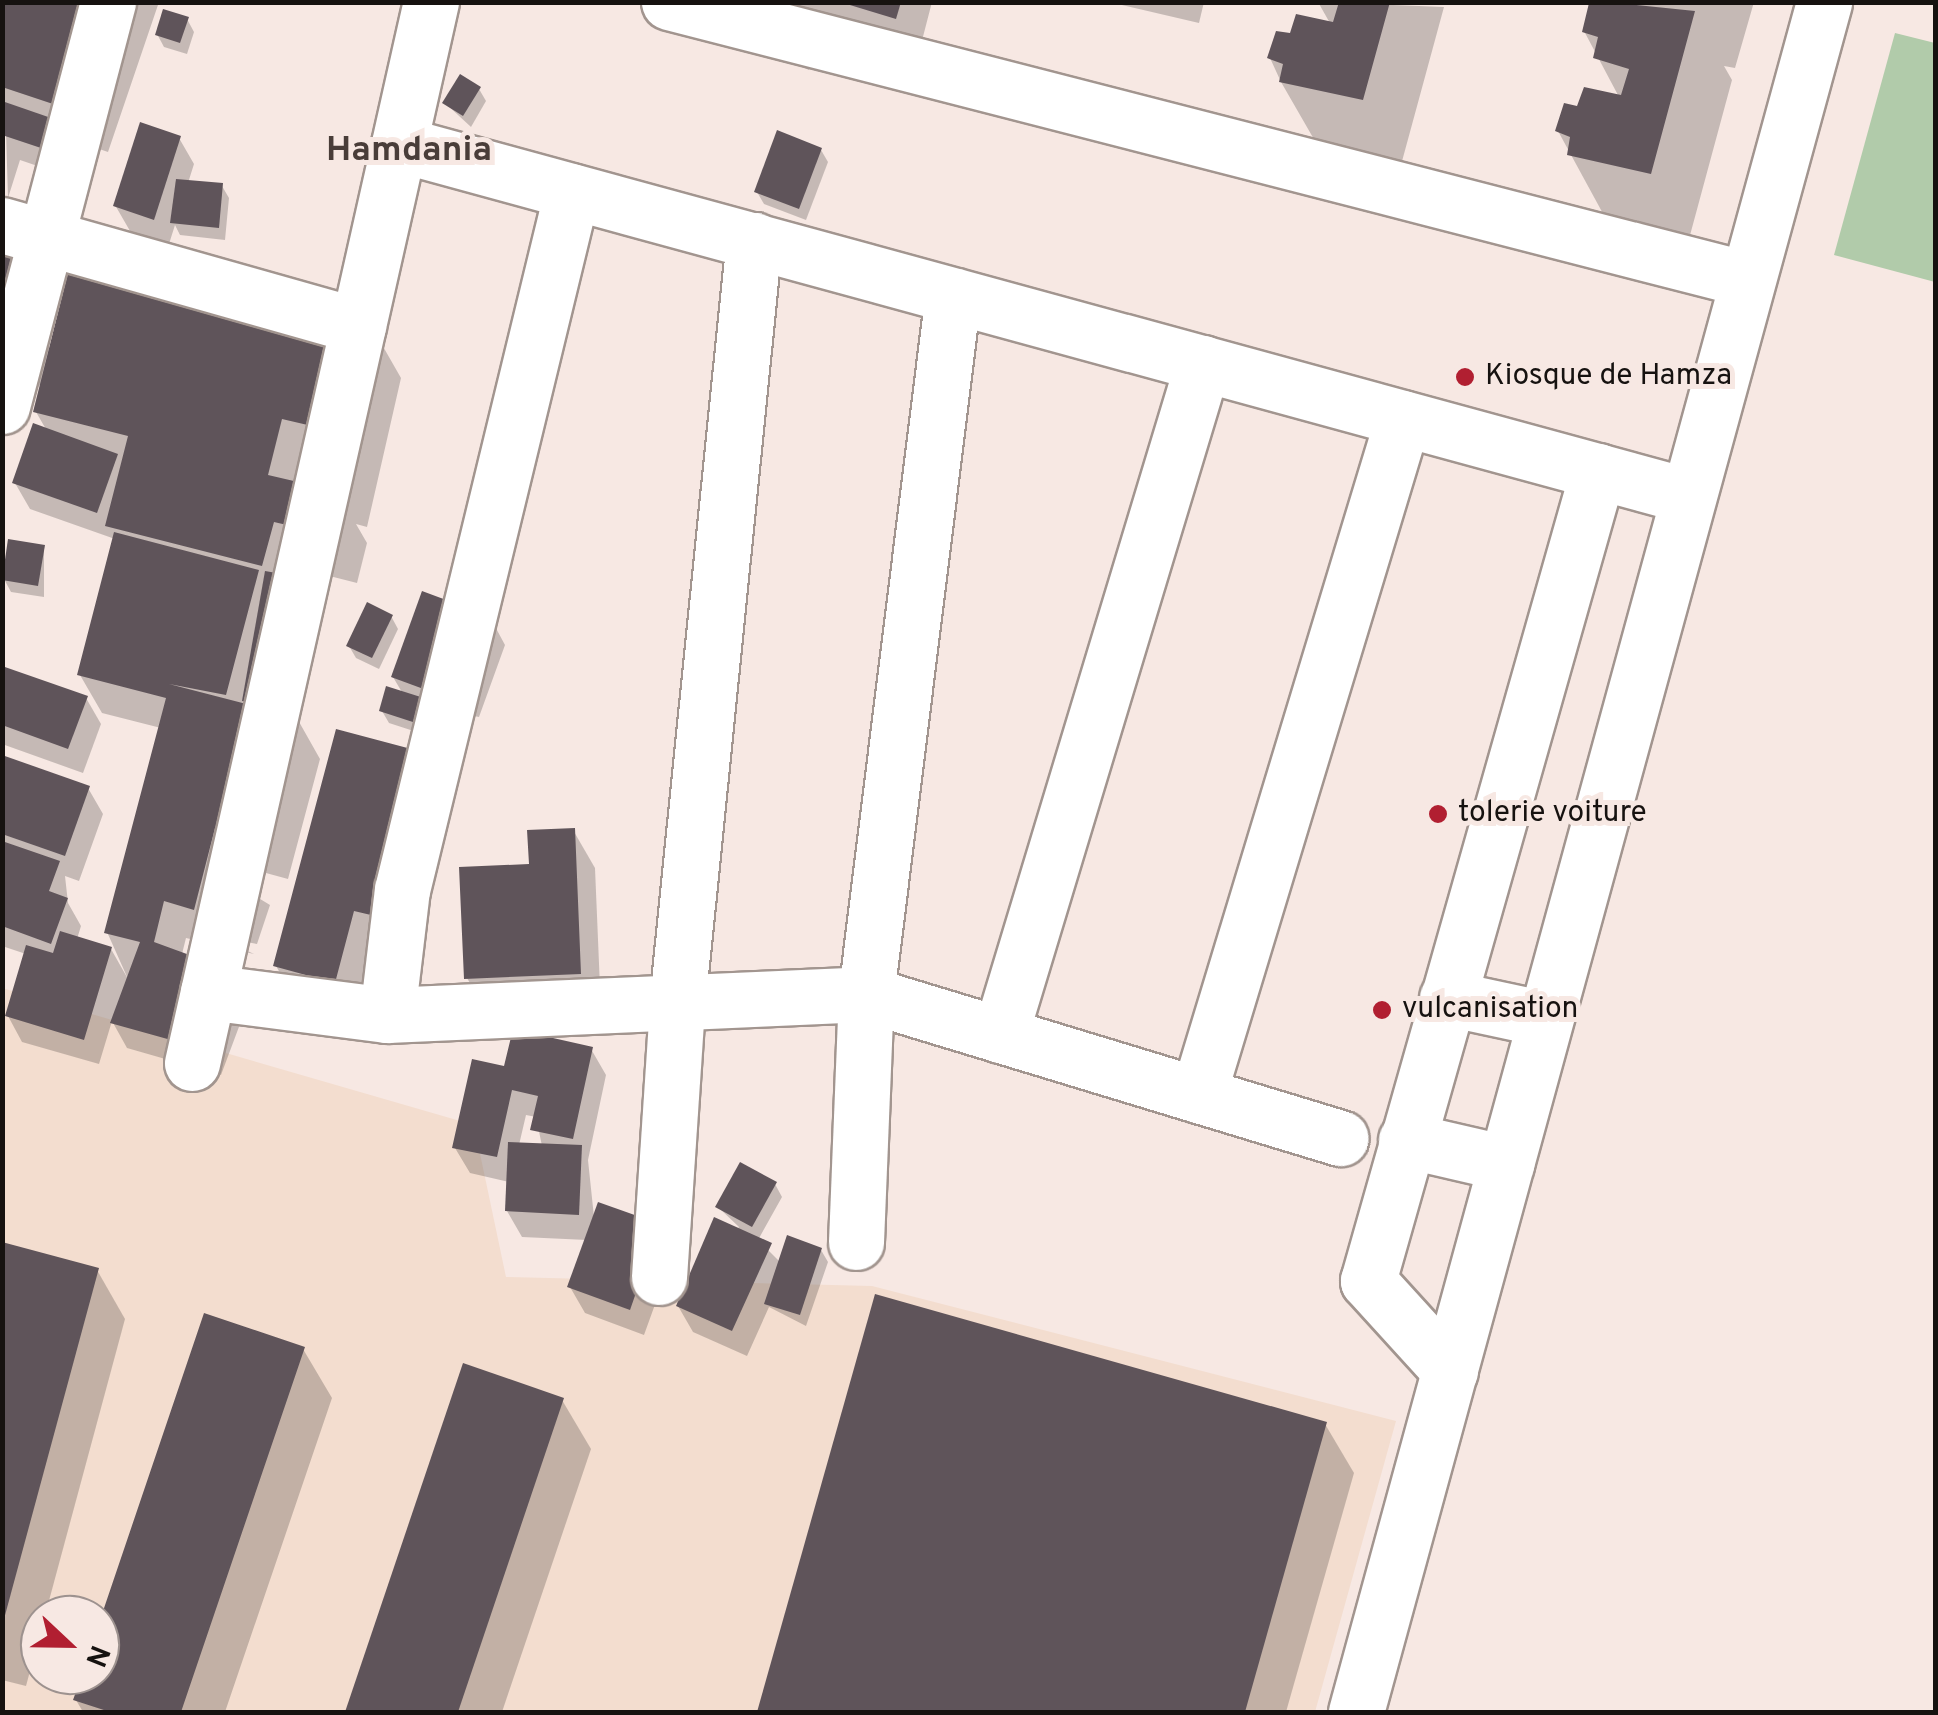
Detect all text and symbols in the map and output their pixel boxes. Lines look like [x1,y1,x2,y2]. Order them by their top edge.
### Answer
district label: Hamdania [326,130,492,172]
place label: Kiosque de Hamza [1485,359,1732,395]
marker: Kiosque de Hamza [1454,366,1476,388]
place label: tolerie voiture [1458,796,1647,832]
marker: tolerie voiture [1427,803,1449,825]
place label: vulcanisation [1402,992,1578,1028]
marker: vulcanisation [1371,999,1393,1021]
north arrow [20,1595,120,1695]
text: N [76,1639,116,1672]

